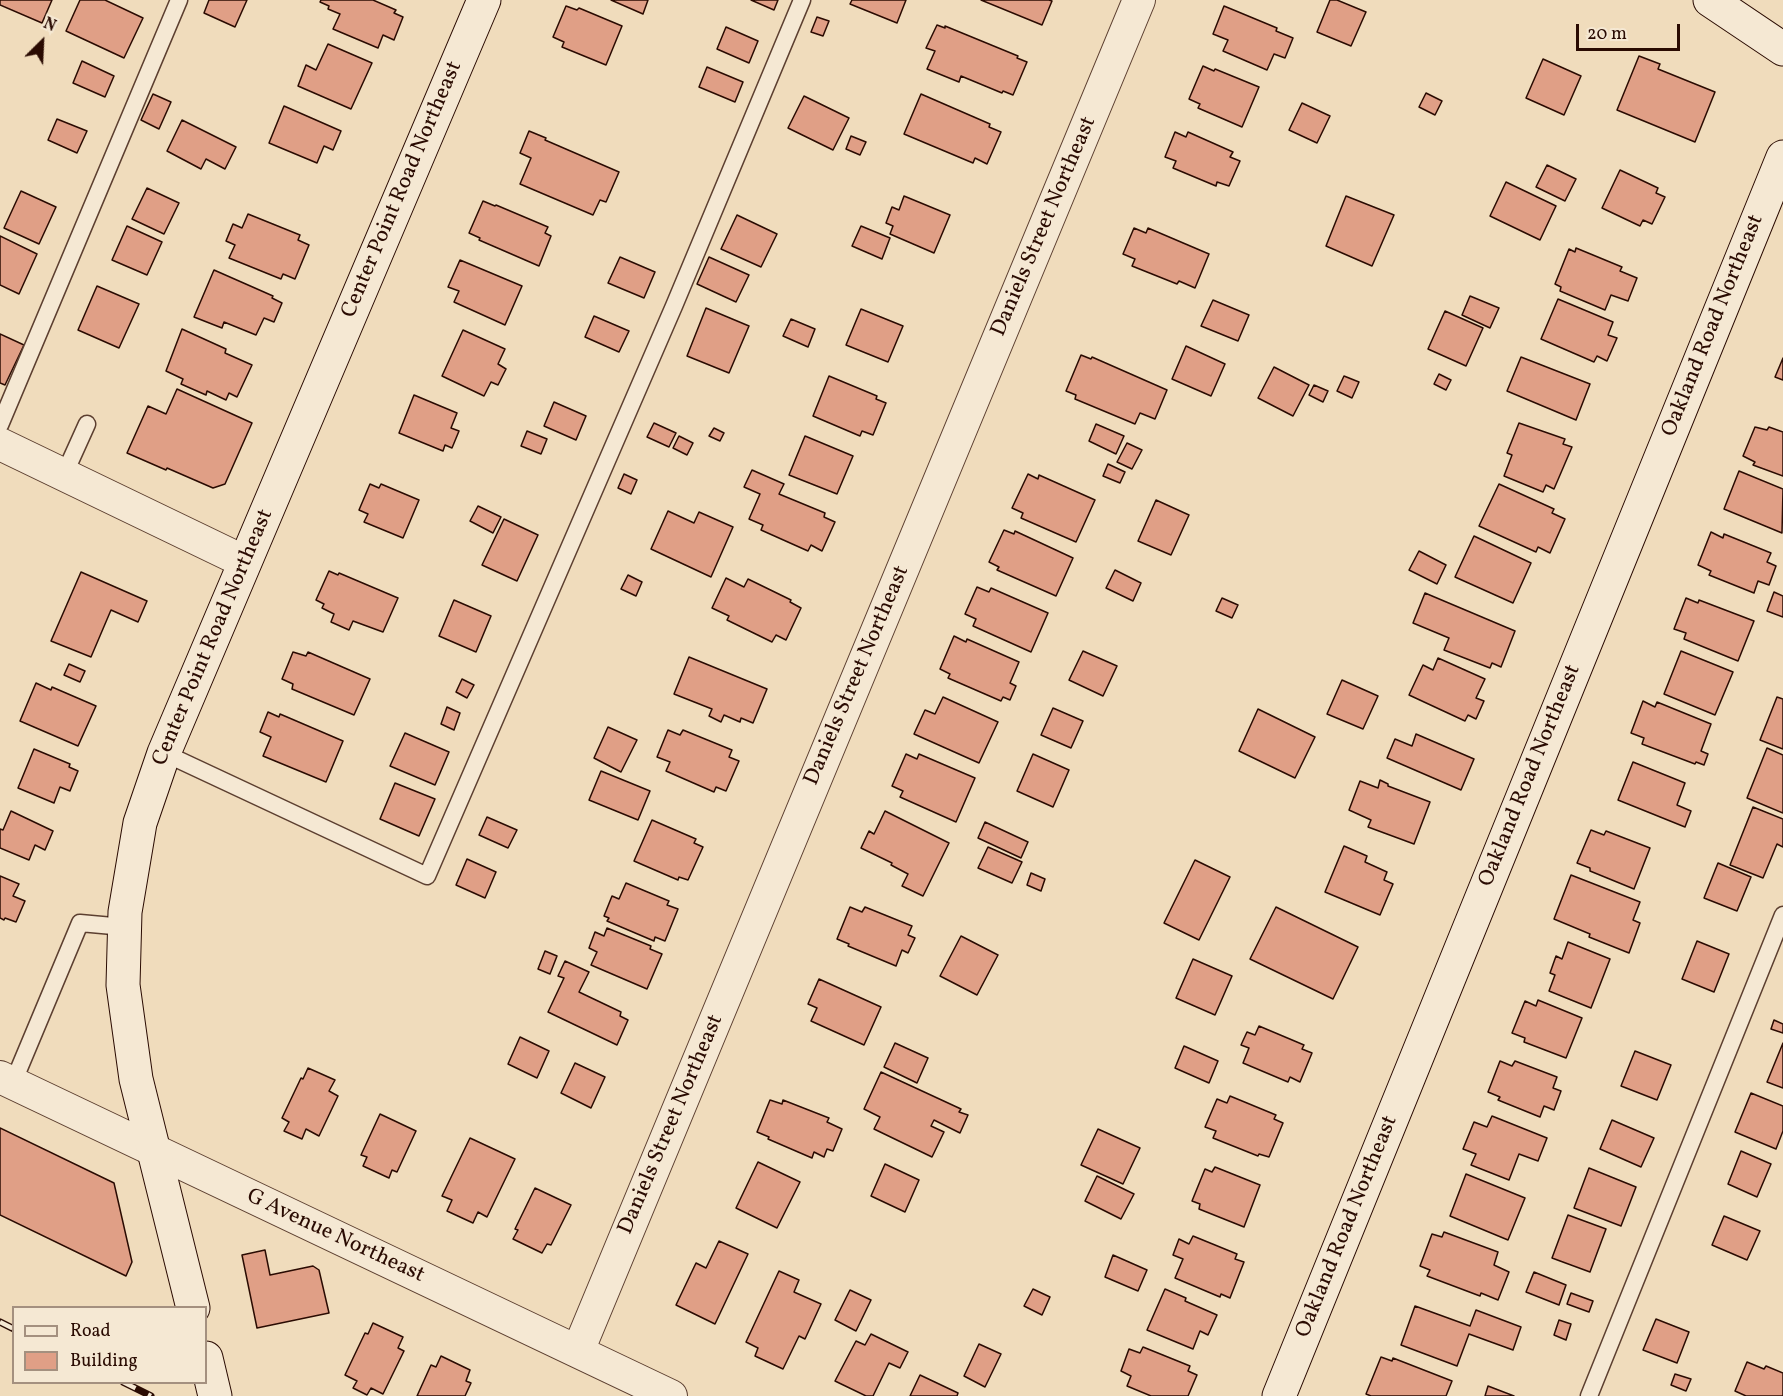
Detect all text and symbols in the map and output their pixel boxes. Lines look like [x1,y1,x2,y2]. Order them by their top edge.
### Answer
north arrow [12,12,72,72]
scale bar [1579,12,1682,50]
text: N [40,13,59,38]
text: 20 m [1587,22,1627,47]
street label: Center Point Road Northeast [337,58,469,322]
street label: Daniels Street Northeast [987,113,1103,341]
street label: Oakland Road Northeast [1657,211,1771,441]
street label: Center Point Road Northeast [148,506,280,770]
street label: Daniels Street Northeast [800,562,916,790]
street label: Oakland Road Northeast [1474,661,1588,891]
street label: Daniels Street Northeast [614,1011,730,1239]
street label: Oakland Road Northeast [1291,1112,1405,1342]
street label: G Avenue Northeast [242,1184,428,1290]
legend [12,1306,207,1384]
text: Road [70,1319,111,1344]
text: Building [70,1349,138,1374]

